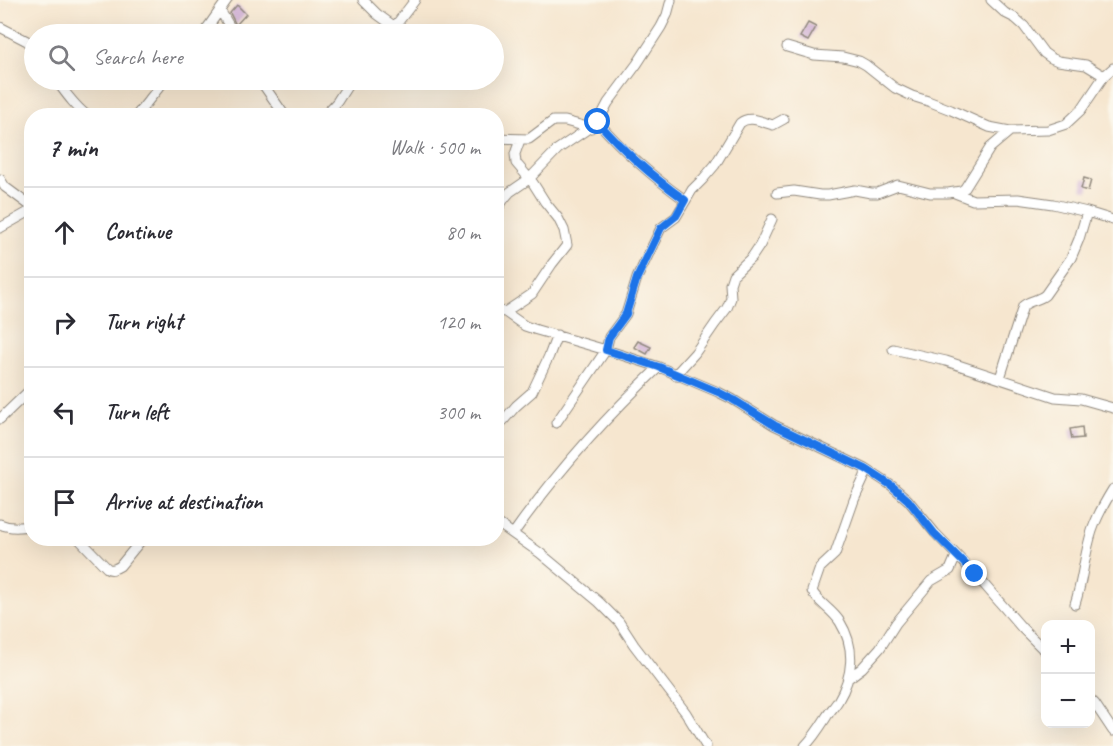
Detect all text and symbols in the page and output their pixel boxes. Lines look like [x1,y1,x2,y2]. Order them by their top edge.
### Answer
search box [24,24,504,90]
icon: search [45,41,78,74]
text: Search here [93,43,183,71]
route start [584,108,610,134]
text: 7 min [48,131,98,164]
text: Walk · 500 m [390,135,480,160]
icon: ahead [48,216,81,249]
text: Continue [105,218,171,246]
text: 80 m [446,220,480,245]
icon: right [48,306,81,339]
text: Turn right [105,308,182,336]
text: 120 m [437,310,480,335]
icon: left [48,396,81,429]
text: Turn left [105,398,169,426]
text: 300 m [437,400,480,425]
icon: arrive [48,486,81,519]
text: Arrive at destination [105,488,262,516]
route end [961,560,987,586]
map controls [1041,620,1095,728]
button: + [1041,620,1095,674]
button: − [1041,674,1095,728]

